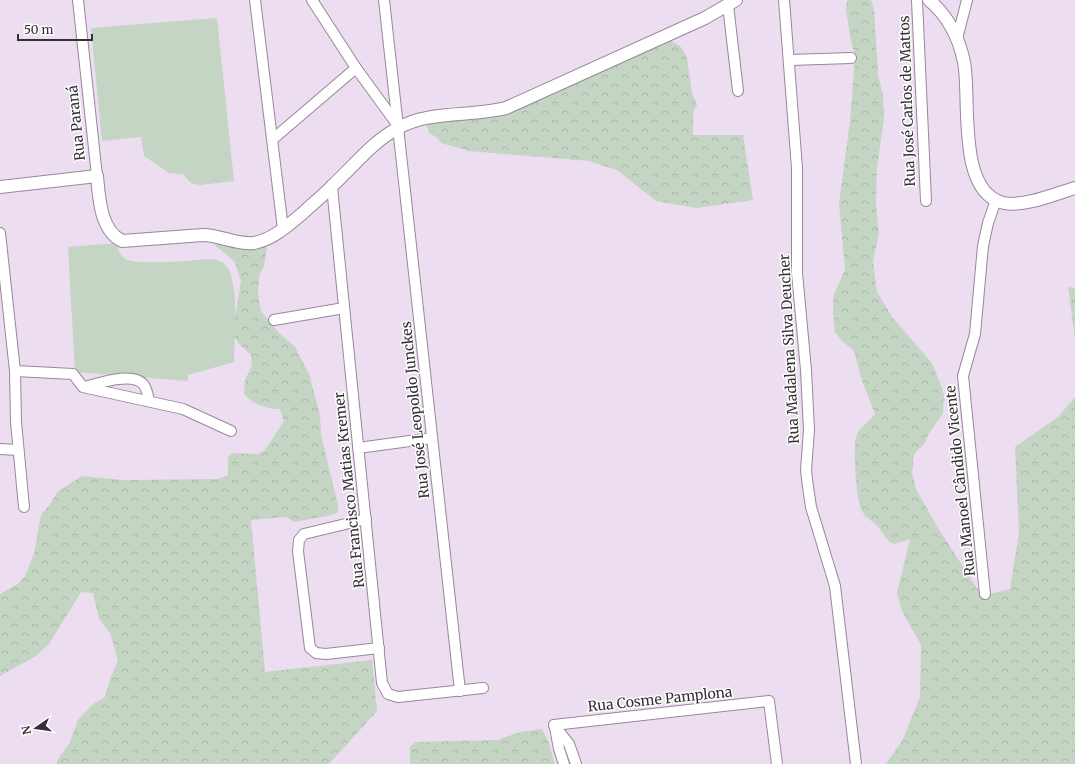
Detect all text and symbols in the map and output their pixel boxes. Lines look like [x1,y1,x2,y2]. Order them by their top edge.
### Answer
street label: Rua José Carlos de Mattos [895,15,919,187]
scale bar [18,16,92,42]
text: 50 m [24,22,53,37]
street label: Rua Paraná [63,84,89,162]
street label: Rua Madalena Silva Deucher [775,253,803,445]
street label: Rua José Leopoldo Junckes [397,320,433,499]
street label: Rua Manoel Cândido Vicente [941,385,979,577]
street label: Rua Francisco Matias Kremer [330,391,368,589]
street label: Rua Cosme Pamplona [587,682,734,716]
north arrow [16,708,56,748]
text: N [18,724,34,736]

